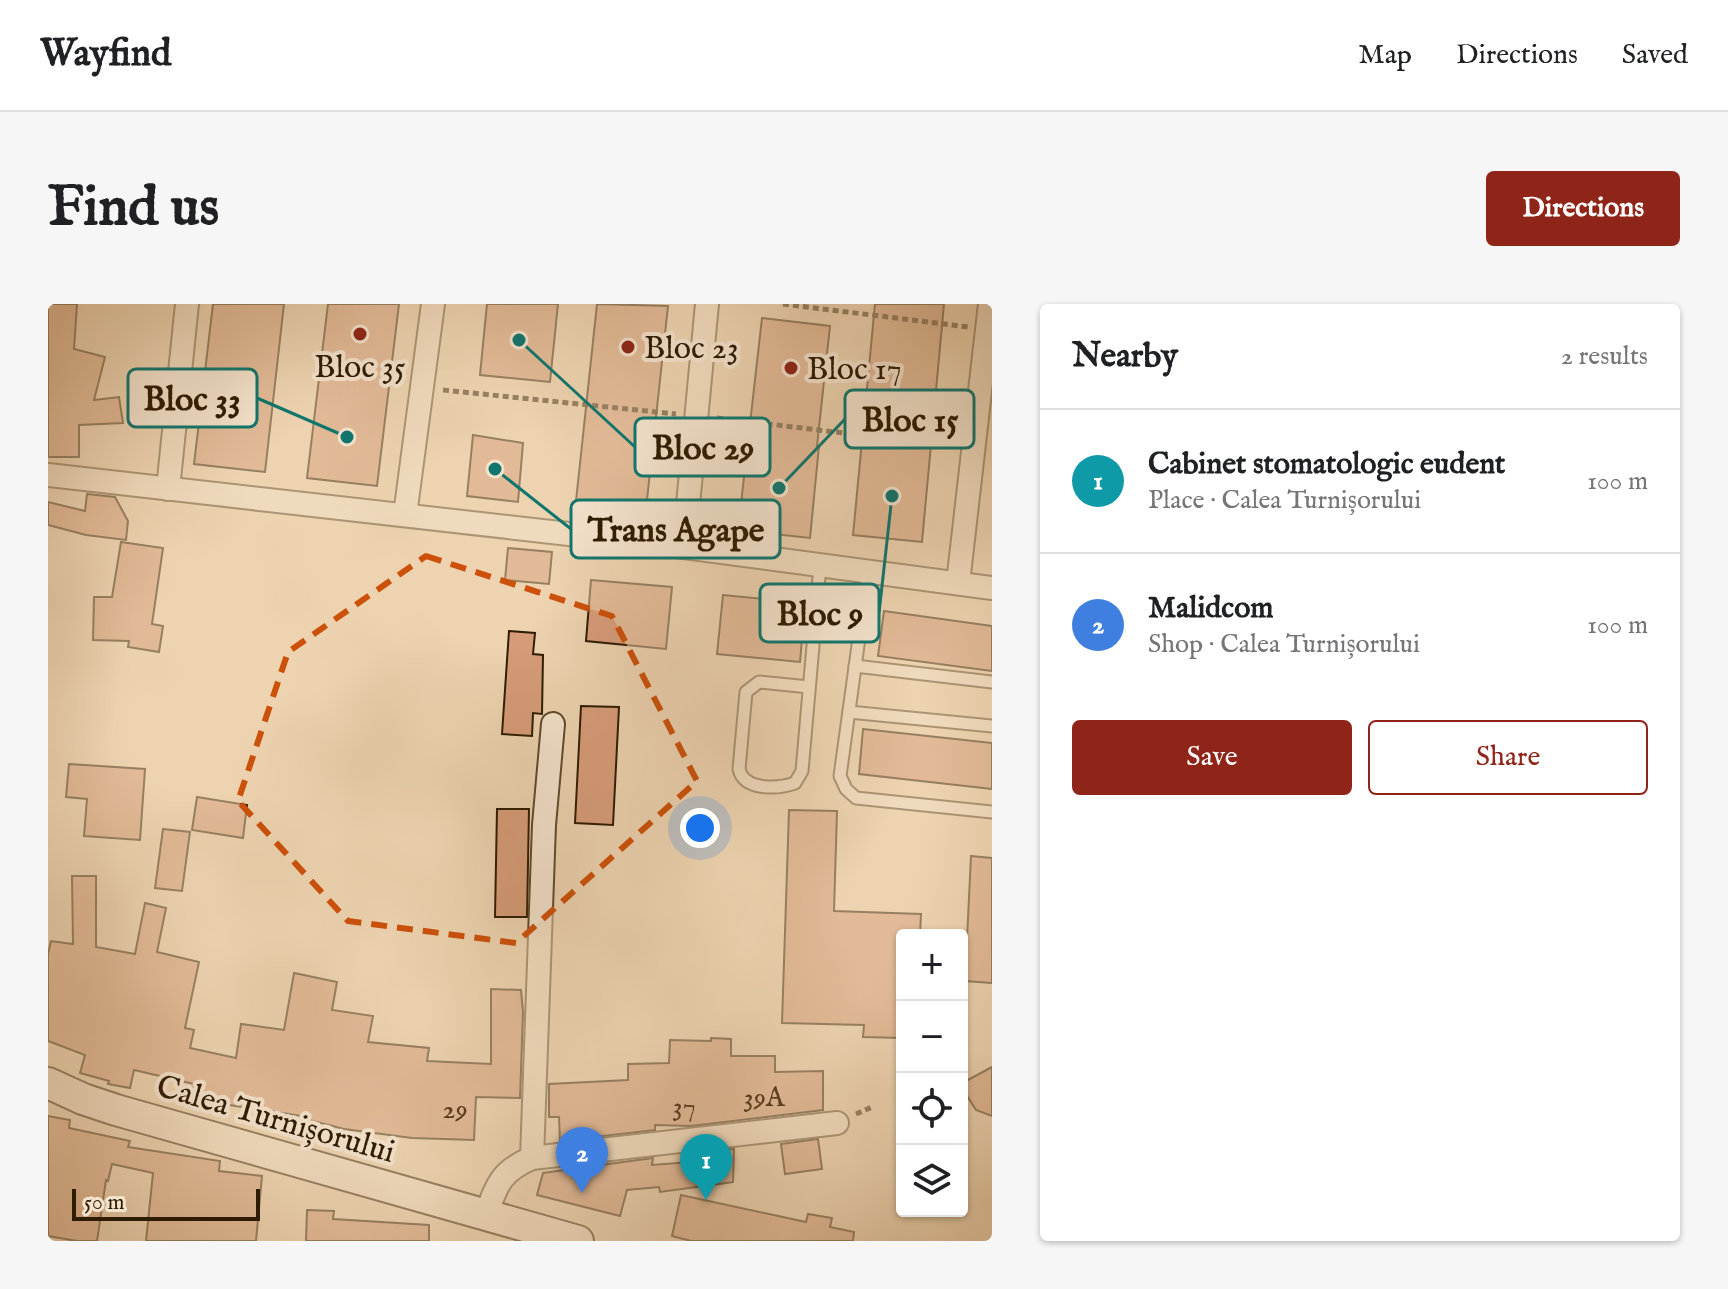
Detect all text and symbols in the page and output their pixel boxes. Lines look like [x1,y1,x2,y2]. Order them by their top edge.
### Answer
text: Wayfind [40,31,171,79]
text: Map [1358,38,1412,73]
text: Directions [1456,38,1578,73]
text: Saved [1622,38,1688,73]
button: Directions [1486,171,1680,246]
text: Find us [48,173,219,244]
marker: Bloc 35 [351,325,369,343]
place label: Bloc 23 [644,329,739,370]
text: Nearby [1072,335,1178,378]
marker: Bloc 23 [619,338,637,356]
text: 2 results [1561,340,1648,373]
place label: Bloc 35 [314,348,406,389]
place label: Bloc 17 [807,350,902,391]
marker: Bloc 17 [782,359,800,377]
callout: Bloc 33 [128,369,257,427]
text: Bloc 33 [143,379,241,422]
callout: Bloc 15 [845,390,974,448]
text: Bloc 15 [862,400,958,443]
callout: Bloc 29 [635,418,770,476]
text: Bloc 29 [652,428,754,471]
text: Cabinet stomatologic eudent [1148,446,1505,484]
text: 1 [1093,465,1103,498]
text: 100 m [1587,465,1648,498]
text: Place · Calea Turnișorului [1148,484,1421,517]
callout: Trans Agape [571,500,780,558]
text: Trans Agape [587,510,765,553]
callout: Bloc 9 [760,584,879,642]
text: Malidcom [1148,590,1274,628]
text: Bloc 9 [777,594,863,637]
text: 2 [1092,609,1104,642]
text: 100 m [1587,609,1648,642]
text: Shop · Calea Turnișorului [1148,628,1420,661]
button: Save [1072,720,1352,795]
button: Share [1368,720,1648,795]
your location [680,808,720,848]
map controls [896,929,968,1217]
button: + [896,929,968,1001]
button: − [896,1001,968,1073]
street label: Calea Turnișorului [152,1067,399,1174]
button: locate [896,1073,968,1145]
house number: 39A [743,1081,786,1116]
house number: 37 [672,1090,696,1125]
house number: 29 [442,1093,468,1128]
pin: 2 [556,1127,608,1193]
pin: 1 [680,1134,732,1200]
button: layers [896,1145,968,1217]
scale bar [72,1185,260,1221]
text: 50 m [84,1189,125,1217]

